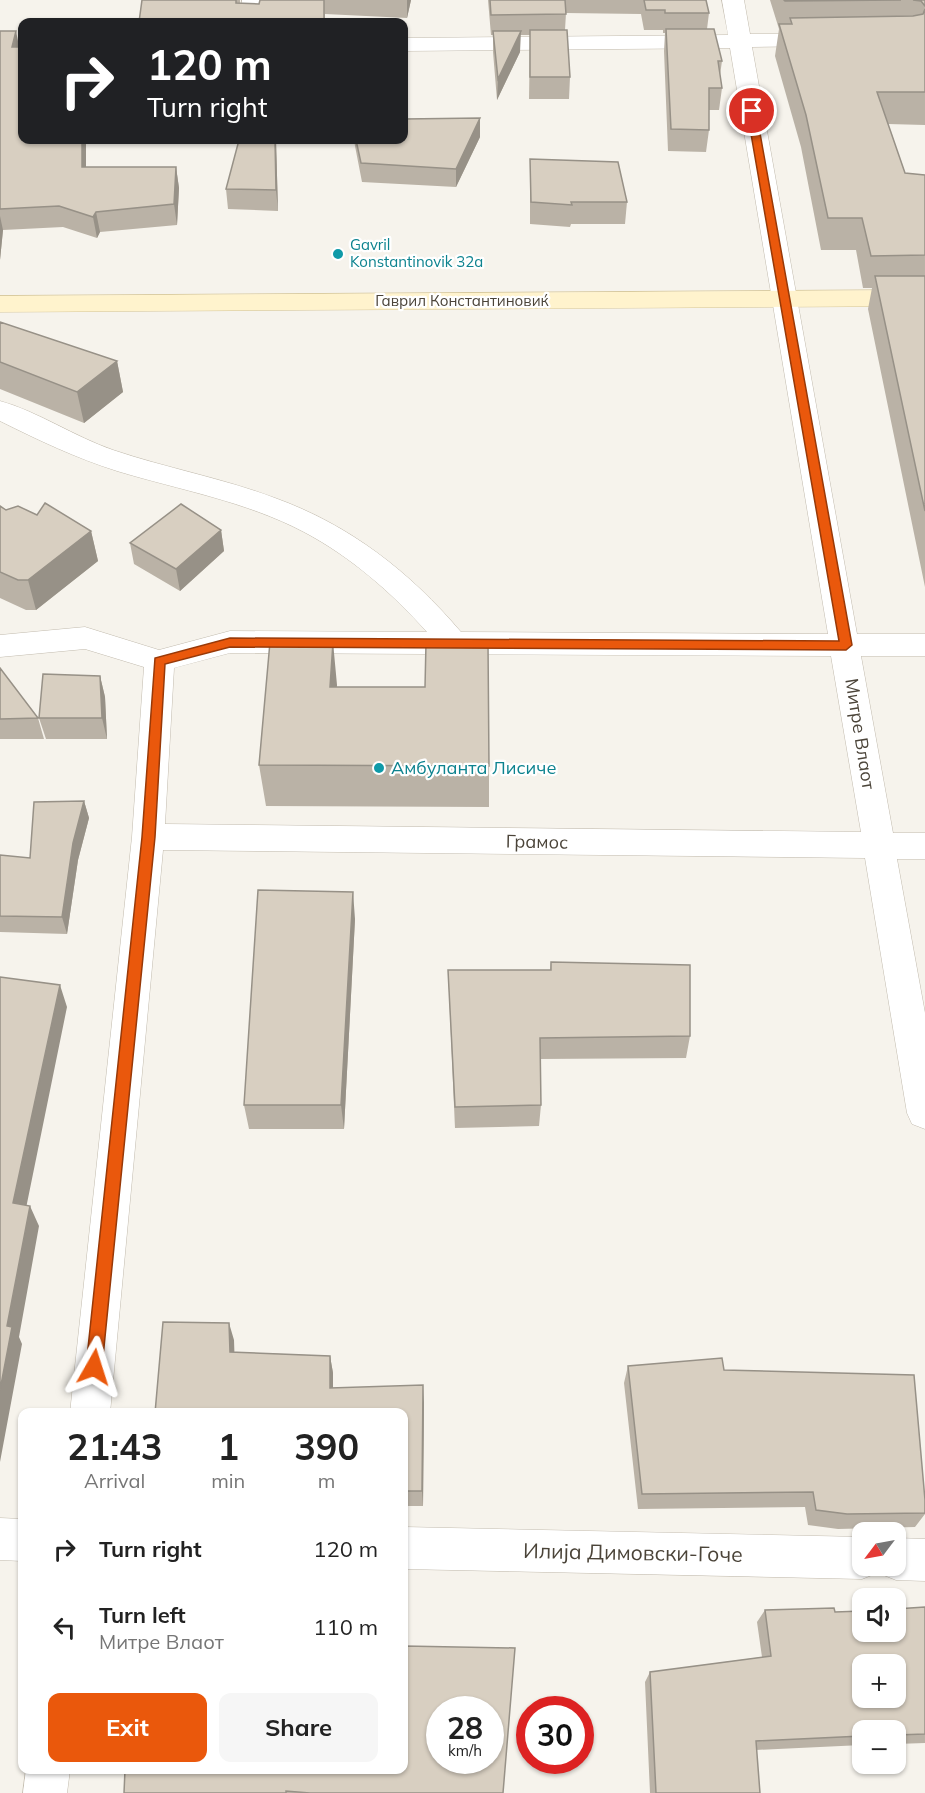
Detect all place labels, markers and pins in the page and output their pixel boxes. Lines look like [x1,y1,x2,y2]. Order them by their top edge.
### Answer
pin [726,85,777,136]
place label: Gavril Konstantinovik 32a [350,235,483,271]
marker: Gavril Konstantinovik 32a [331,247,345,261]
place label: Амбуланта Лисиче [391,756,556,779]
marker: Амбуланта Лисиче [372,761,386,775]

